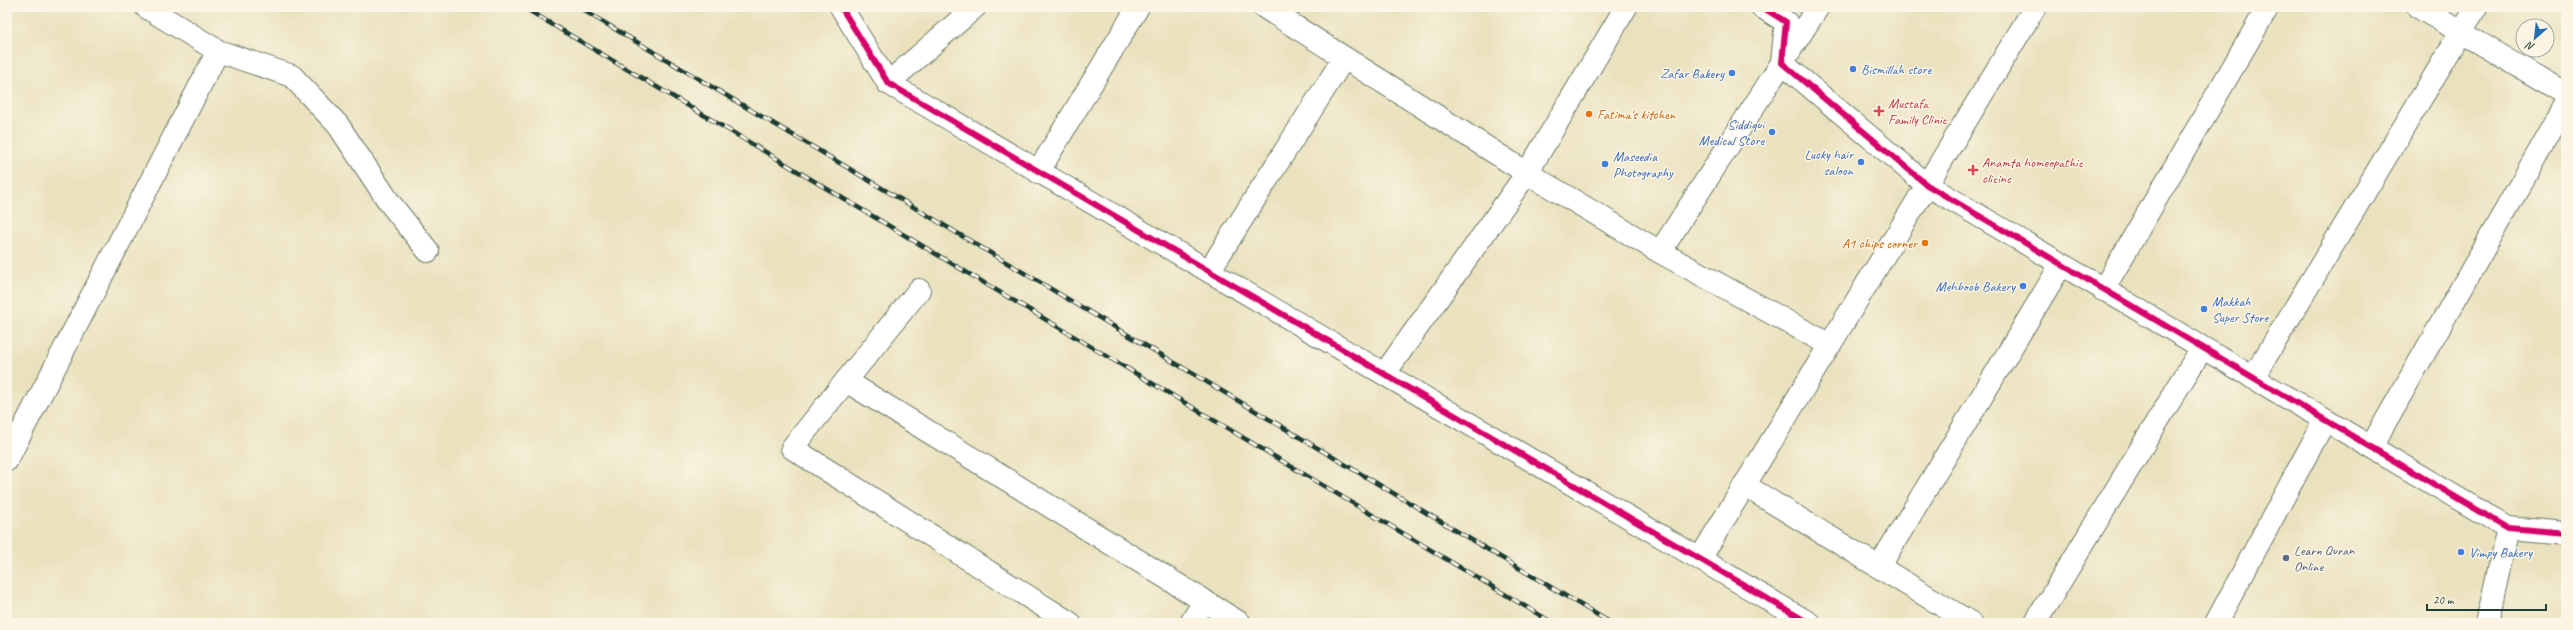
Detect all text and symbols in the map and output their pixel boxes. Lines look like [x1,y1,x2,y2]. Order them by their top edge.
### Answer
north arrow [2515,18,2555,58]
text: N [2522,38,2537,55]
place label: Bismillah store [1861,61,1933,78]
marker: Bismillah store [1848,64,1858,74]
place label: Zafar Bakery [1660,65,1725,82]
marker: Zafar Bakery [1727,68,1737,78]
place label: Mustafa Family Clinic [1888,95,1948,128]
marker: Mustafa Family Clinic [1873,105,1885,117]
place label: Fatima's kitchen [1597,106,1676,123]
marker: Fatima's kitchen [1584,109,1594,119]
place label: Siddiqui Medical Store [1699,116,1766,149]
marker: Siddiqui Medical Store [1767,127,1777,137]
place label: Lucky hair saloon [1804,146,1854,179]
place label: Maseedia Photography [1613,148,1674,181]
place label: Anamta homeopathic clicinc [1982,154,2084,187]
marker: Lucky hair saloon [1856,157,1866,167]
marker: Maseedia Photography [1600,159,1610,169]
marker: Anamta homeopathic clicinc [1967,164,1979,176]
place label: A1 chips corner [1842,235,1918,252]
marker: A1 chips corner [1920,238,1930,248]
place label: Mehboob Bakery [1936,278,2016,295]
marker: Mehboob Bakery [2018,281,2028,291]
place label: Makkah Super Store [2212,293,2269,326]
marker: Makkah Super Store [2199,304,2209,314]
place label: Learn Quran Online [2294,542,2355,575]
place label: Vimpy Bakery [2469,544,2533,561]
marker: Vimpy Bakery [2456,547,2466,557]
marker: Learn Quran Online [2281,553,2291,563]
scale bar [2427,586,2546,612]
text: 20 m [2433,592,2455,608]

